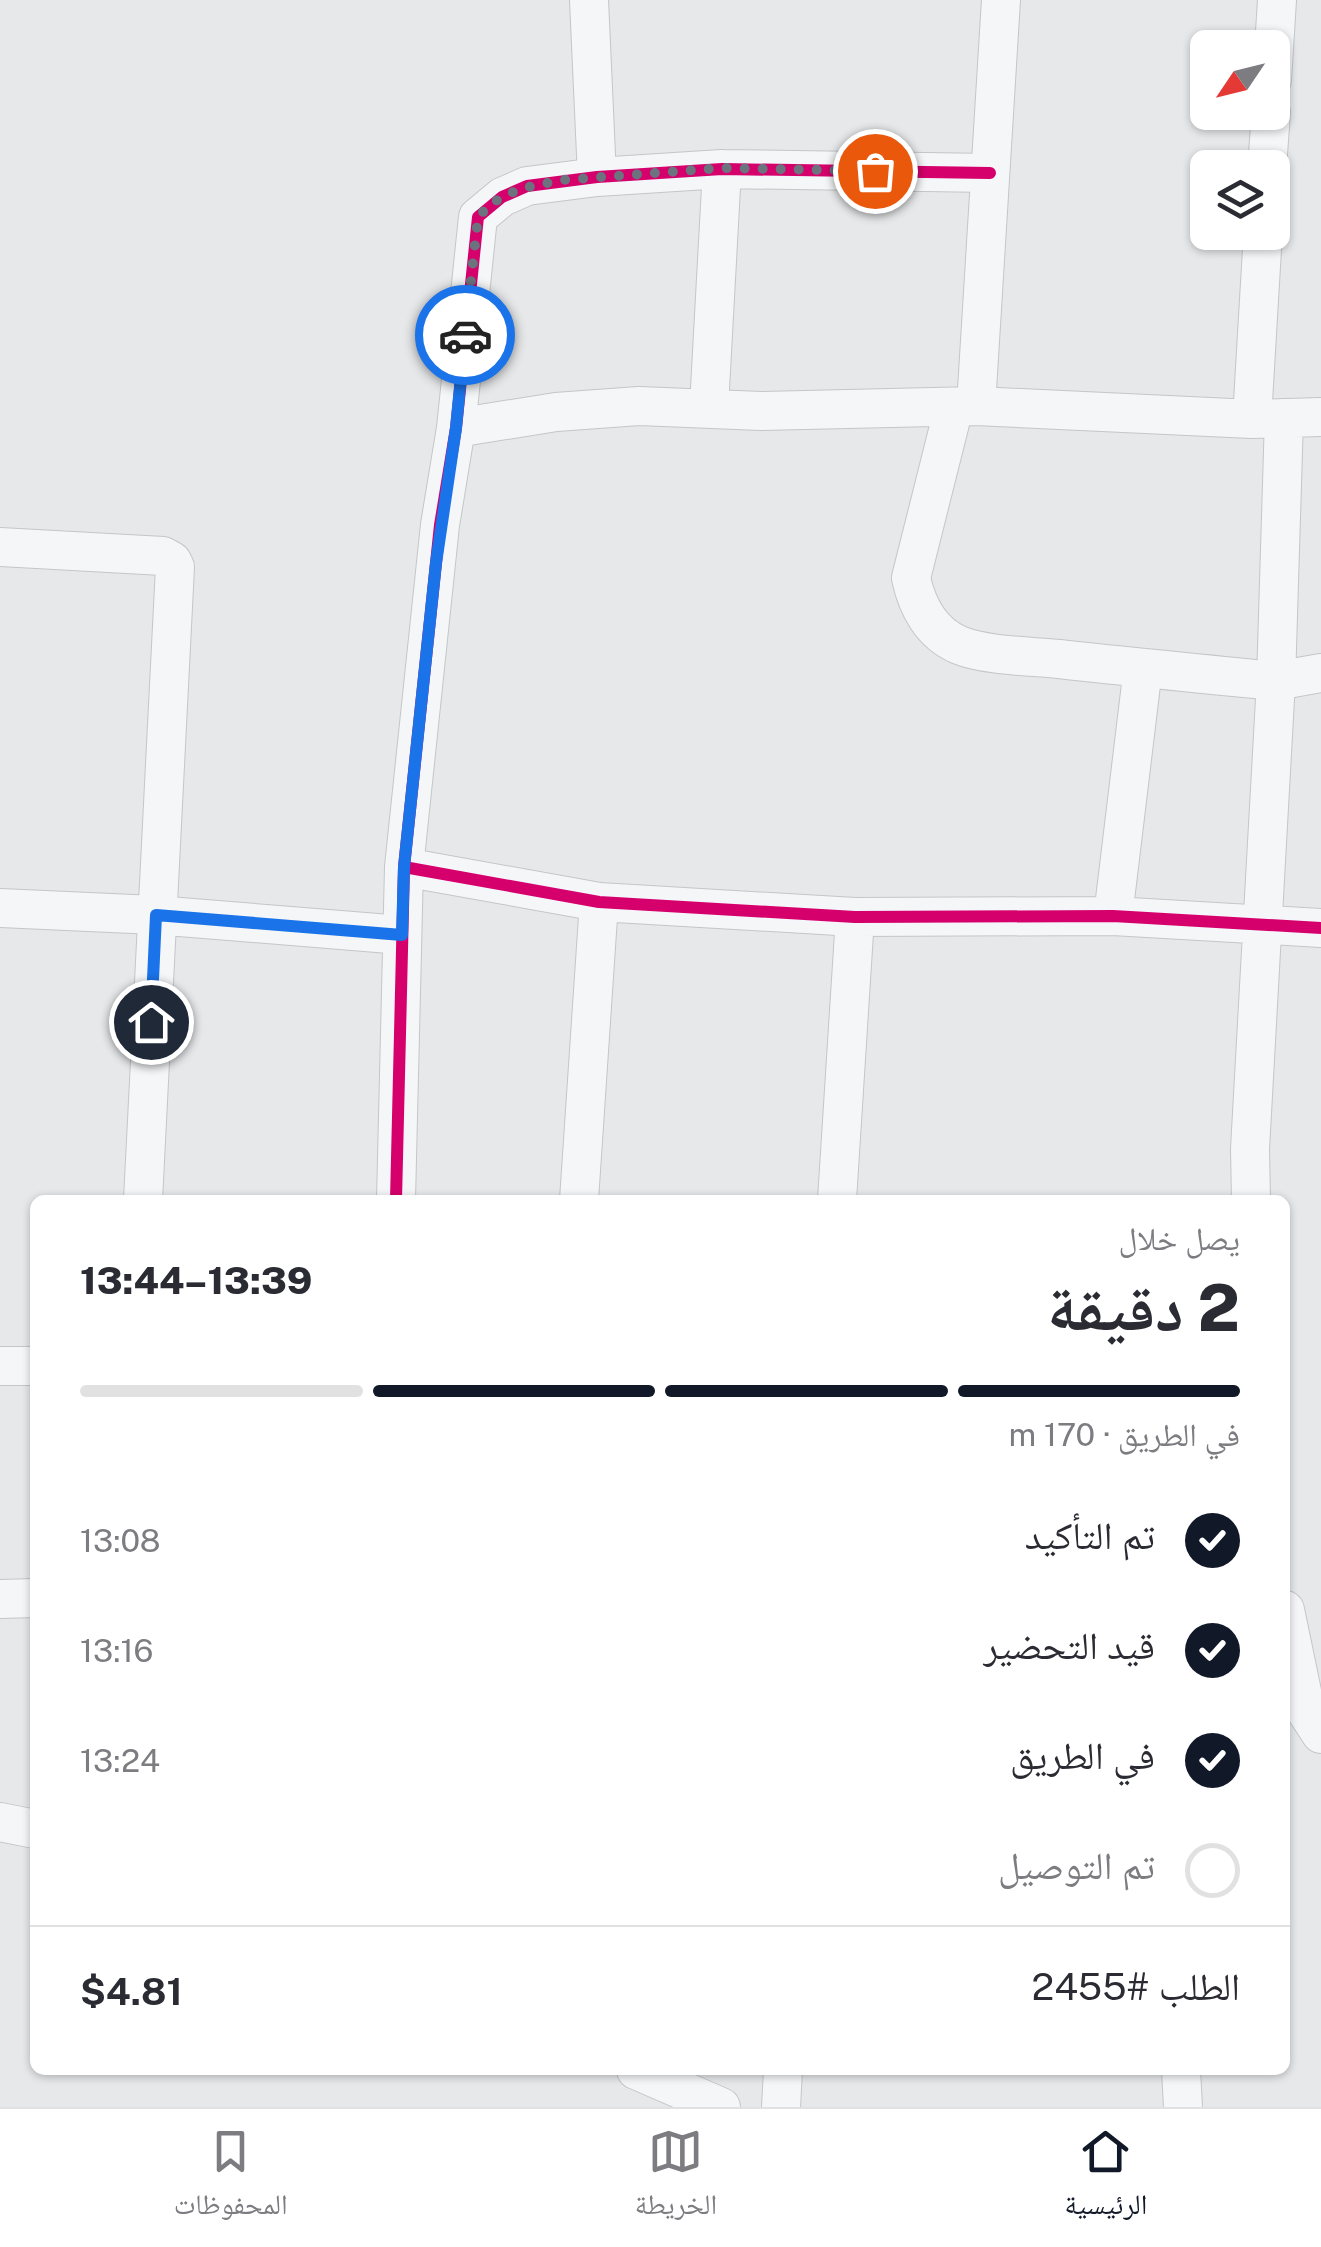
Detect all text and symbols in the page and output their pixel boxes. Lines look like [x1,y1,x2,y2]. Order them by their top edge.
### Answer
north arrow [1190,30,1290,130]
map controls [1190,30,1290,250]
pin [833,129,918,214]
icon: bag [848,144,903,199]
button: layers [1190,150,1290,250]
courier [415,285,515,385]
icon: car [438,308,493,363]
pin [109,980,194,1065]
icon: home [124,995,179,1050]
text: يصل خلال [1119,1220,1240,1257]
text: 13:39–13:44 [80,1258,312,1303]
text: 2 دقيقة [1047,1269,1240,1346]
text: في الطريق · 170 m [1008,1416,1240,1453]
text: تم التأكيد [1025,1513,1155,1558]
icon: check [1185,1513,1240,1568]
text: 13:08 [80,1522,161,1559]
text: قيد التحضير [983,1623,1155,1668]
icon: check [1185,1623,1240,1678]
text: 13:16 [80,1632,153,1669]
text: في الطريق [1010,1733,1155,1778]
icon: check [1185,1733,1240,1788]
text: 13:24 [80,1742,160,1779]
text: تم التوصيل [998,1843,1155,1888]
text: الطلب #2455 [1032,1964,1240,2009]
text: $4.81 [80,1969,183,2014]
tab: المحفوظات [174,2124,288,2232]
tab: الخريطة [635,2124,717,2232]
tab: الرئيسية [1064,2124,1147,2232]

